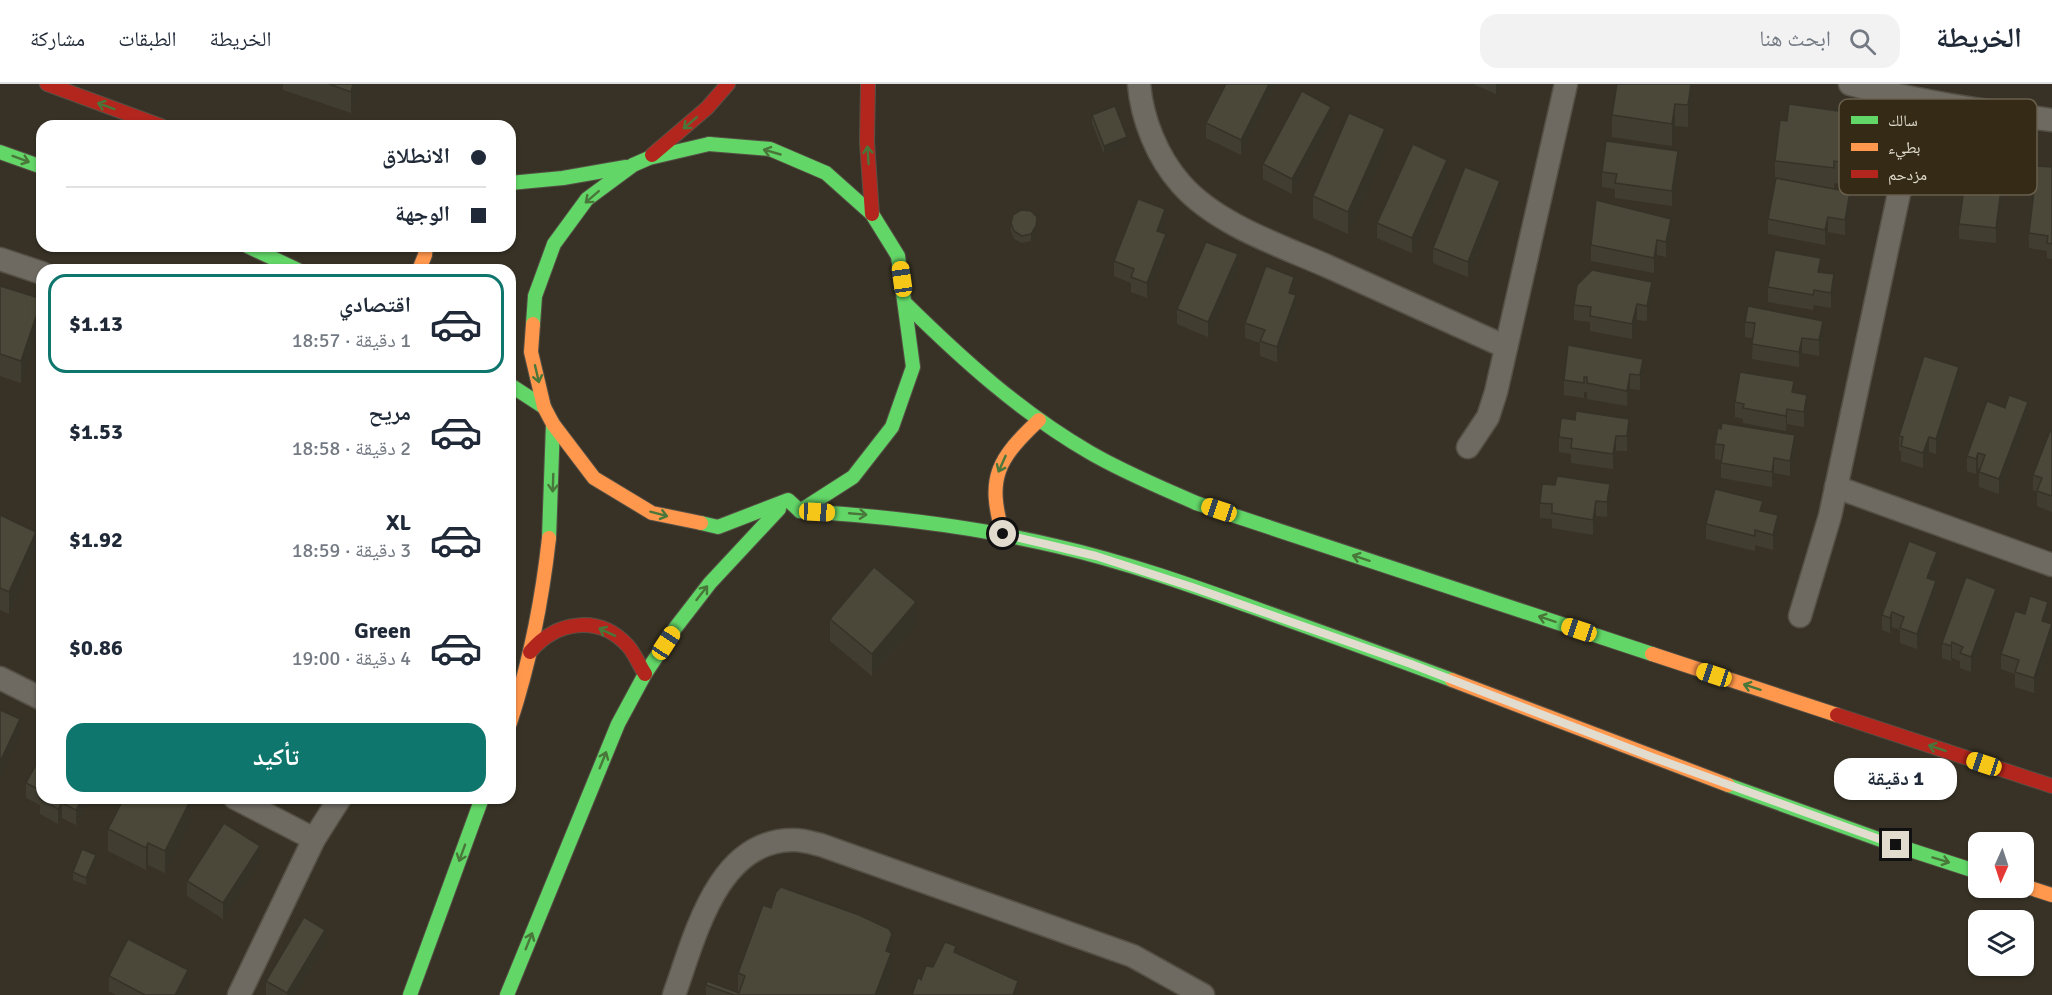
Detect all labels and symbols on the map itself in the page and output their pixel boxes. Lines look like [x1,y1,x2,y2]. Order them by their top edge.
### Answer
one-way arrow [97,99,116,110]
legend [1839,99,2037,195]
text: سالك [1888,111,1918,131]
one-way arrow [683,116,698,130]
text: بطيء [1888,138,1920,160]
one-way arrow [763,145,782,157]
one-way arrow [862,146,873,166]
one-way arrow [11,155,30,166]
text: مزدحم [1888,165,1927,185]
one-way arrow [584,190,599,204]
car [891,260,913,298]
one-way arrow [531,365,543,384]
one-way arrow [995,455,1007,473]
one-way arrow [547,472,559,492]
car [1199,496,1239,524]
car [799,502,835,522]
one-way arrow [649,509,668,520]
one-way arrow [847,509,867,520]
route start [989,520,1016,547]
one-way arrow [1352,551,1371,562]
one-way arrow [696,586,708,602]
one-way arrow [1537,613,1556,624]
car [1559,616,1599,644]
car [649,623,683,663]
one-way arrow [599,626,617,638]
car [1694,661,1734,689]
one-way arrow [1743,681,1762,692]
one-way arrow [1928,742,1947,753]
car [1964,750,2004,778]
one-way arrow [598,751,609,770]
callout: 1 دقيقة [1834,758,1958,800]
route end [1882,831,1909,858]
north arrow [1968,832,2034,898]
one-way arrow [456,843,467,862]
one-way arrow [1931,856,1950,867]
one-way arrow [524,932,535,951]

